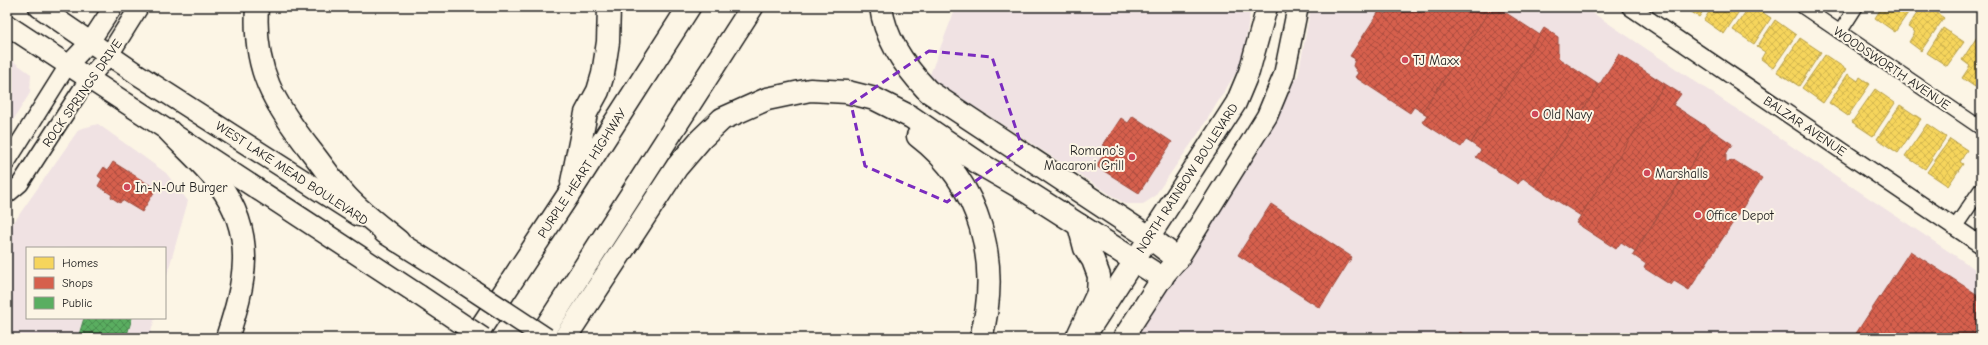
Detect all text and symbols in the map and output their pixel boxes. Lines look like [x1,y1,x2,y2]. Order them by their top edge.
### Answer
street label: WOODSWORTH AVENUE [1831,23,1953,113]
street label: ROCK SPRINGS DRIVE [39,36,125,150]
place label: TJ Maxx [1413,53,1460,68]
marker: TJ Maxx [1400,55,1410,65]
street label: BALZAR AVENUE [1761,93,1849,159]
street label: NORTH RAINBOW BOULEVARD [1133,100,1241,256]
street label: PURPLE HEART HIGHWAY [534,105,630,241]
place label: Old Navy [1543,107,1592,122]
marker: Old Navy [1530,109,1540,119]
street label: WEST LAKE MEAD BOULEVARD [213,118,371,228]
place label: Romano's Macaroni Grill [1044,143,1124,173]
marker: Romano's Macaroni Grill [1127,152,1137,162]
place label: Marshalls [1655,166,1708,181]
marker: Marshalls [1642,168,1652,178]
place label: In-N-Out Burger [135,180,228,195]
marker: In-N-Out Burger [122,182,132,192]
place label: Office Depot [1706,208,1775,223]
marker: Office Depot [1693,210,1703,220]
legend [26,247,166,319]
text: Homes [62,256,98,270]
text: Shops [62,276,93,290]
text: Public [62,296,93,310]

